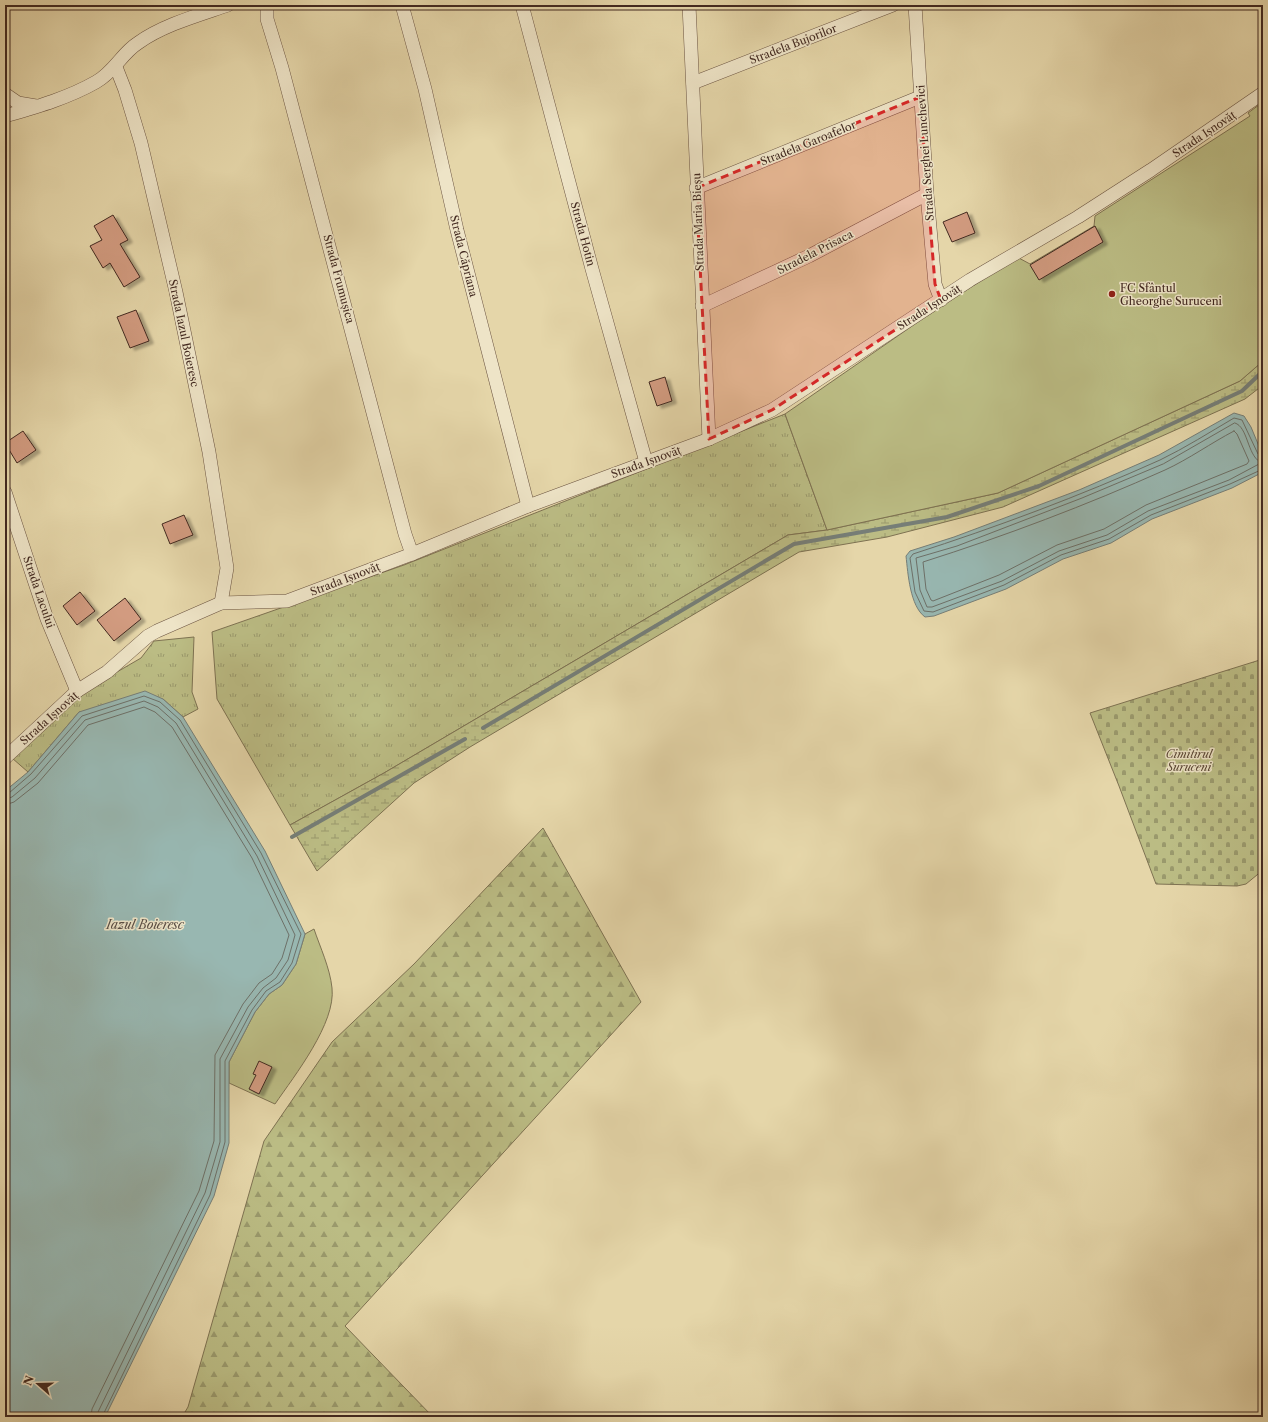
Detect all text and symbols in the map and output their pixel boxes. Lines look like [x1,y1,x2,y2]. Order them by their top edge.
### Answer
street label: Stradela Bujorilor [747,21,839,67]
street label: Strada Serghei Lunchevici [913,84,937,222]
street label: Strada Ișnovăț [1170,108,1239,160]
street label: Stradela Garoafelor [758,117,858,169]
street label: Strada Maria Bieșu [689,172,707,271]
street label: Strada Hotin [568,200,598,268]
street label: Strada Căpriana [447,214,481,298]
street label: Stradela Prisaca [775,227,855,277]
street label: Strada Frumușica [320,233,358,325]
street label: Strada Iazul Boieresc [166,278,202,388]
street label: Strada Ișnovăț [894,281,964,333]
place label: FC Sfântul Gheorghe Suruceni [1120,281,1223,308]
marker: FC Sfântul Gheorghe Suruceni [1107,289,1117,299]
street label: Strada Ișnovăț [609,443,683,481]
street label: Strada Lacului [20,554,58,630]
street label: Strada Ișnovăț [308,559,382,599]
street label: Strada Ișnovăț [17,688,81,748]
park label: Cimitirul Suruceni [1166,747,1214,774]
water label: Iazul Boieresc [105,917,185,932]
north arrow [18,1364,58,1404]
text: N [20,1373,37,1387]

